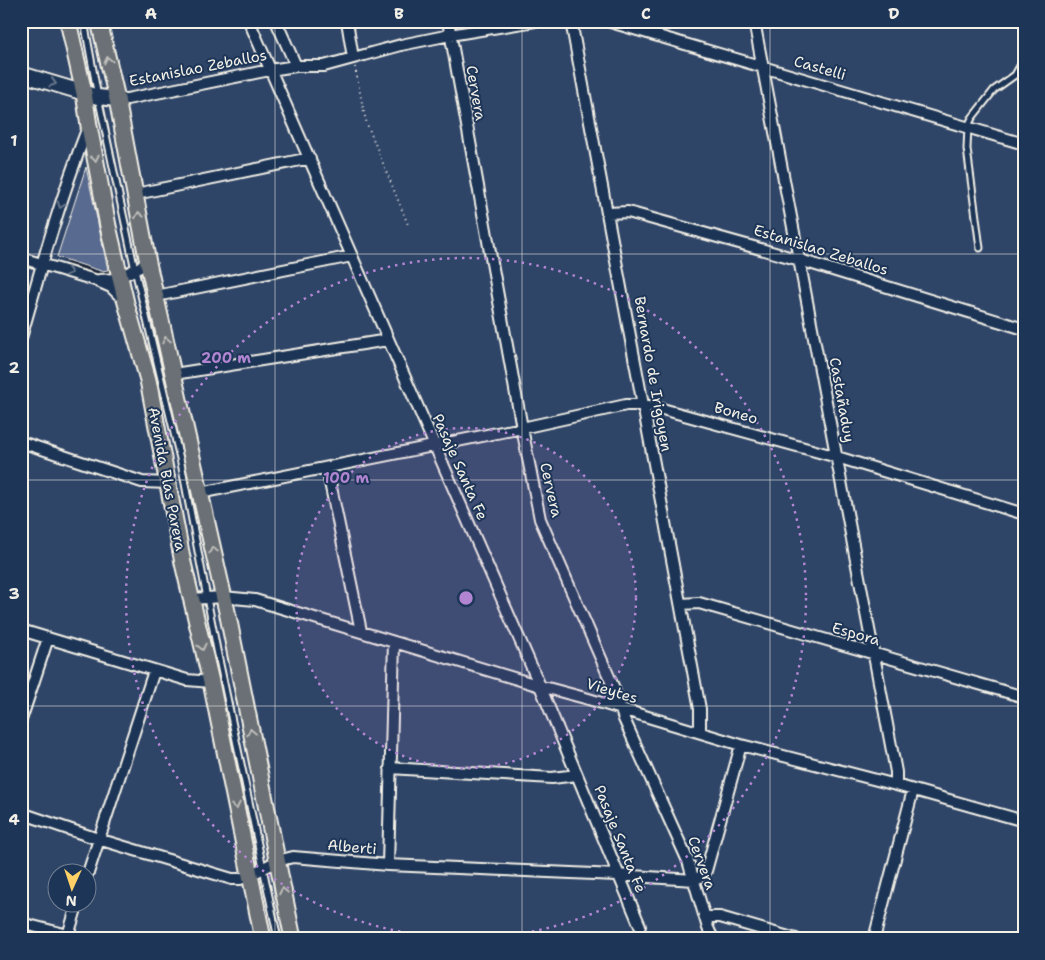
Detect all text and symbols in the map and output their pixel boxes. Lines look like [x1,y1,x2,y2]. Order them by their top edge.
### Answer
text: A [145,3,157,24]
text: B [394,3,404,24]
text: C [641,3,651,24]
text: D [888,3,900,24]
street label: Estanislao Zeballos [127,45,269,91]
street label: Castelli [792,51,848,85]
one-way arrow [103,56,114,65]
street label: Cervera [461,64,491,123]
one-way arrow [48,78,56,88]
text: 1 [10,130,18,151]
one-way arrow [89,154,100,163]
one-way arrow [57,200,67,208]
one-way arrow [135,211,145,220]
street label: Estanislao Zeballos [751,220,891,280]
one-way arrow [64,267,72,277]
street label: Bernardo de Irigoyen [630,295,676,453]
one-way arrow [161,335,172,344]
text: 200 m [201,348,251,368]
street label: Castañaduy [825,356,859,444]
text: 2 [8,357,20,378]
street label: Boneo [712,397,760,429]
street label: Avenida Blas Parera [143,405,191,553]
street label: Pasaje Santa Fe [428,411,492,523]
street label: Cervera [535,461,567,520]
text: 100 m [323,468,369,488]
one-way arrow [208,545,219,554]
text: 3 [8,583,20,604]
centre of rings [457,589,475,607]
street label: Espora [830,618,883,651]
one-way arrow [196,642,207,651]
street label: Vieytes [584,674,640,708]
one-way arrow [246,727,257,736]
street label: Pasaje Santa Fe [589,782,651,896]
one-way arrow [230,801,241,810]
text: 4 [8,809,20,830]
street label: Cervera [683,833,721,893]
street label: Alberti [326,835,378,859]
north arrow [48,862,98,912]
one-way arrow [279,887,289,895]
text: N [65,892,77,910]

